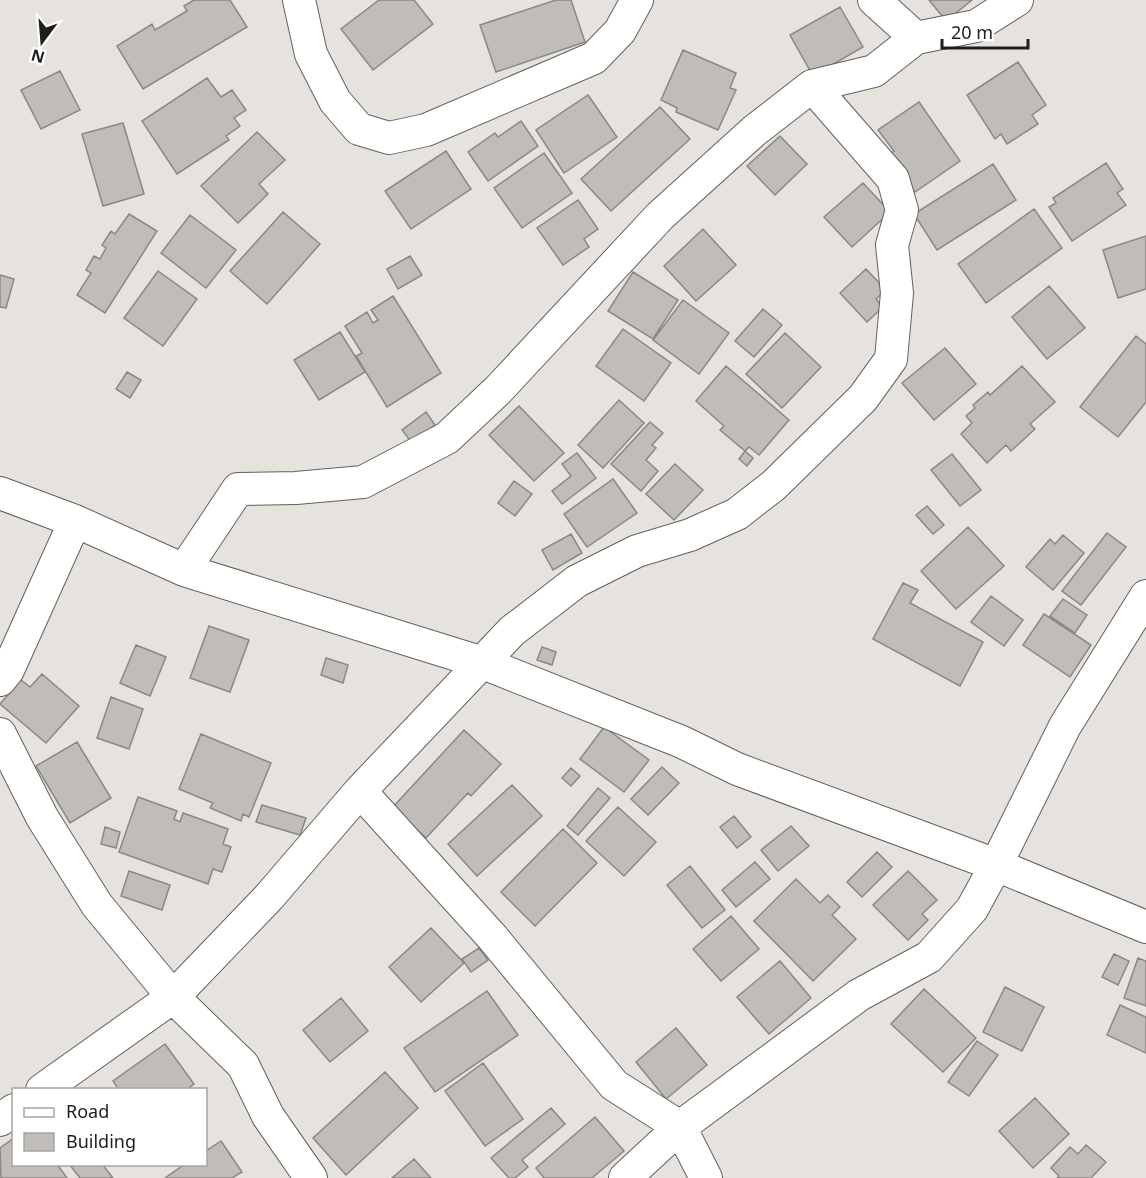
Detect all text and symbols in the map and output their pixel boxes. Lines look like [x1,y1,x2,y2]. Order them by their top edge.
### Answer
north arrow [12,12,72,72]
scale bar [942,12,1028,50]
text: 20 m [951,20,993,44]
text: N [29,44,47,69]
legend [12,1088,207,1166]
text: Road [66,1099,109,1123]
text: Building [66,1129,136,1153]

